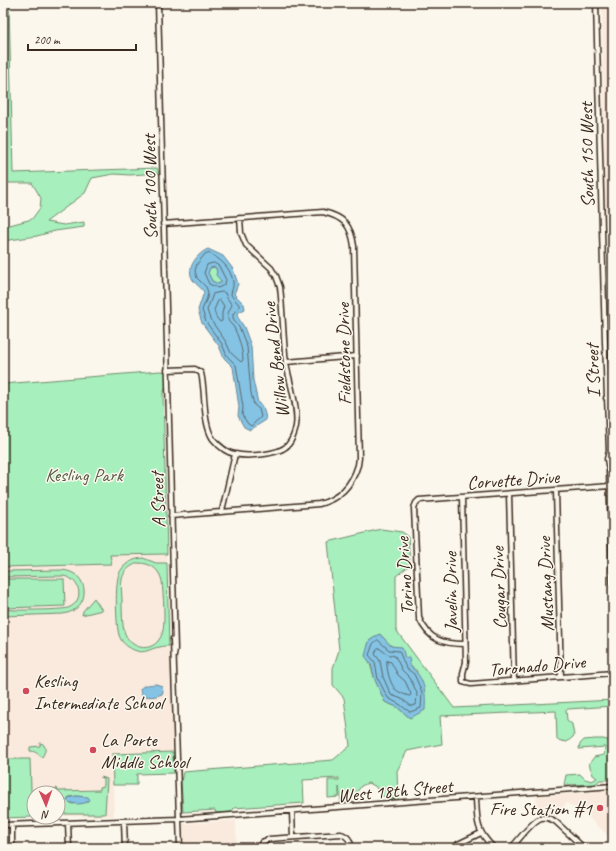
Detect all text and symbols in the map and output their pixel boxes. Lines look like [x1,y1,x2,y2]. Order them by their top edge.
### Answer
scale bar [28,26,136,52]
text: 200 m [34,32,61,48]
street label: South 150 West [574,100,600,208]
street label: South 100 West [137,132,163,240]
street label: Willow Bend Drive [257,299,295,419]
street label: Fieldstone Drive [331,301,357,405]
street label: I Street [580,341,606,398]
park label: Kesling Park [45,463,125,487]
street label: Corvette Drive [466,465,562,495]
street label: A Street [145,469,171,528]
street label: Torino Drive [390,534,420,616]
street label: Mustang Drive [532,534,560,632]
street label: Cougar Drive [485,544,512,630]
street label: Javelin Drive [438,550,464,633]
street label: Toronado Drive [488,650,588,682]
place label: Kesling Intermediate School [34,669,167,715]
marker: Kesling Intermediate School [21,686,31,696]
place label: La Porte Middle School [101,728,192,774]
marker: La Porte Middle School [88,745,98,755]
street label: West 18th Street [337,774,455,808]
north arrow [26,785,66,825]
place label: Fire Station #1 [490,797,593,821]
marker: Fire Station #1 [595,803,605,813]
text: N [41,808,50,822]

